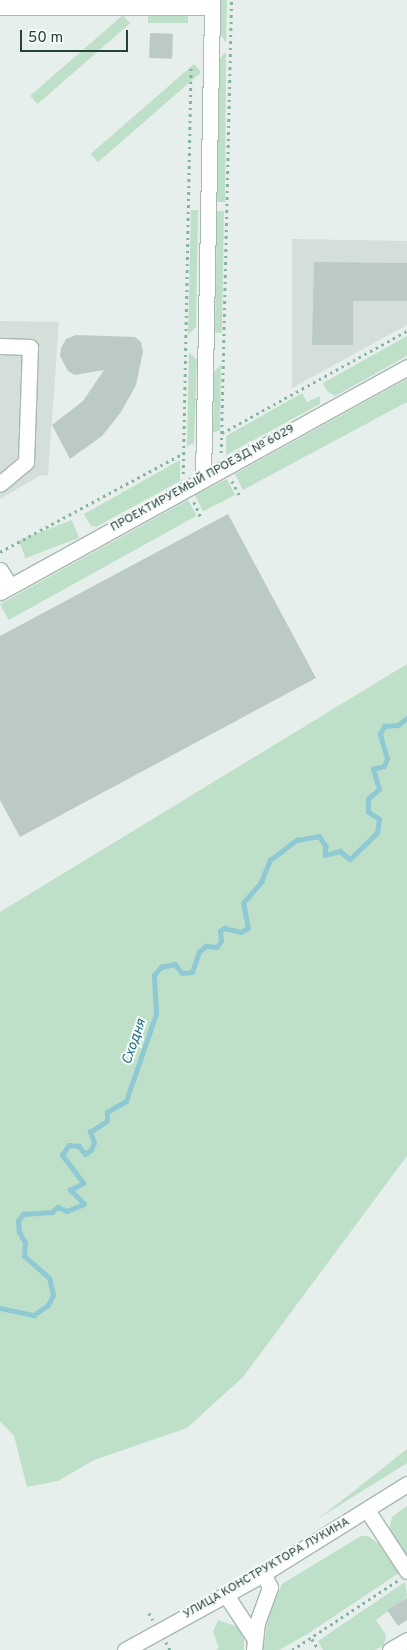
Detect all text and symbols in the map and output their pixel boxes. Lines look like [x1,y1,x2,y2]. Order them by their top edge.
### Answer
scale bar [22,20,130,52]
text: 50 m [28,29,63,48]
street label: ПРОЕКТИРУЕМЫЙ ПРОЕЗД № 6029 [109,422,297,536]
water label: Сходня [119,1017,151,1067]
street label: УЛИЦА КОНСТРУКТОРА ЛУКИНА [181,1515,353,1623]

